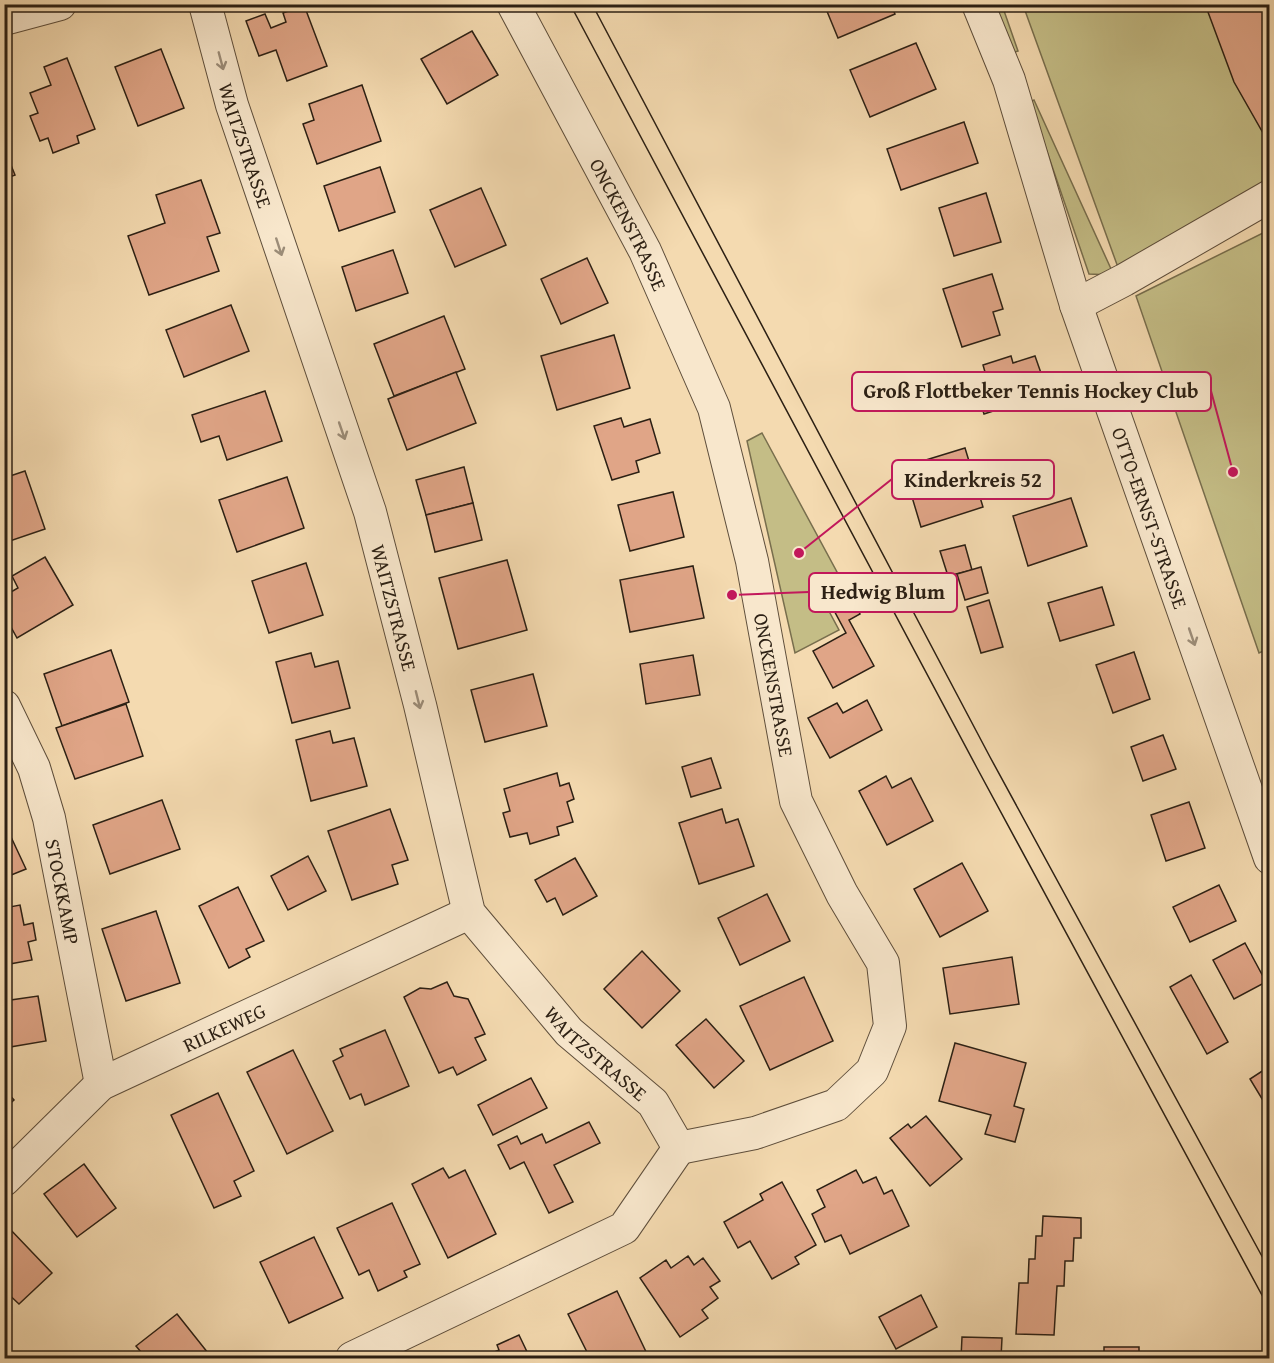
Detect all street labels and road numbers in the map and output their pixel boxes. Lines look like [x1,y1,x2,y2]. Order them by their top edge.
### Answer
street label: WAITZSTRASSE [212,80,280,211]
street label: ONCKENSTRASSE [583,153,675,295]
street label: OTTO-ERNST-STRASSE [1105,423,1196,612]
street label: WAITZSTRASSE [364,541,425,674]
street label: ONCKENSTRASSE [747,611,802,759]
street label: STOCKKAMP [39,836,88,947]
street label: RILKEWEG [178,995,270,1059]
street label: WAITZSTRASSE [538,999,654,1107]

